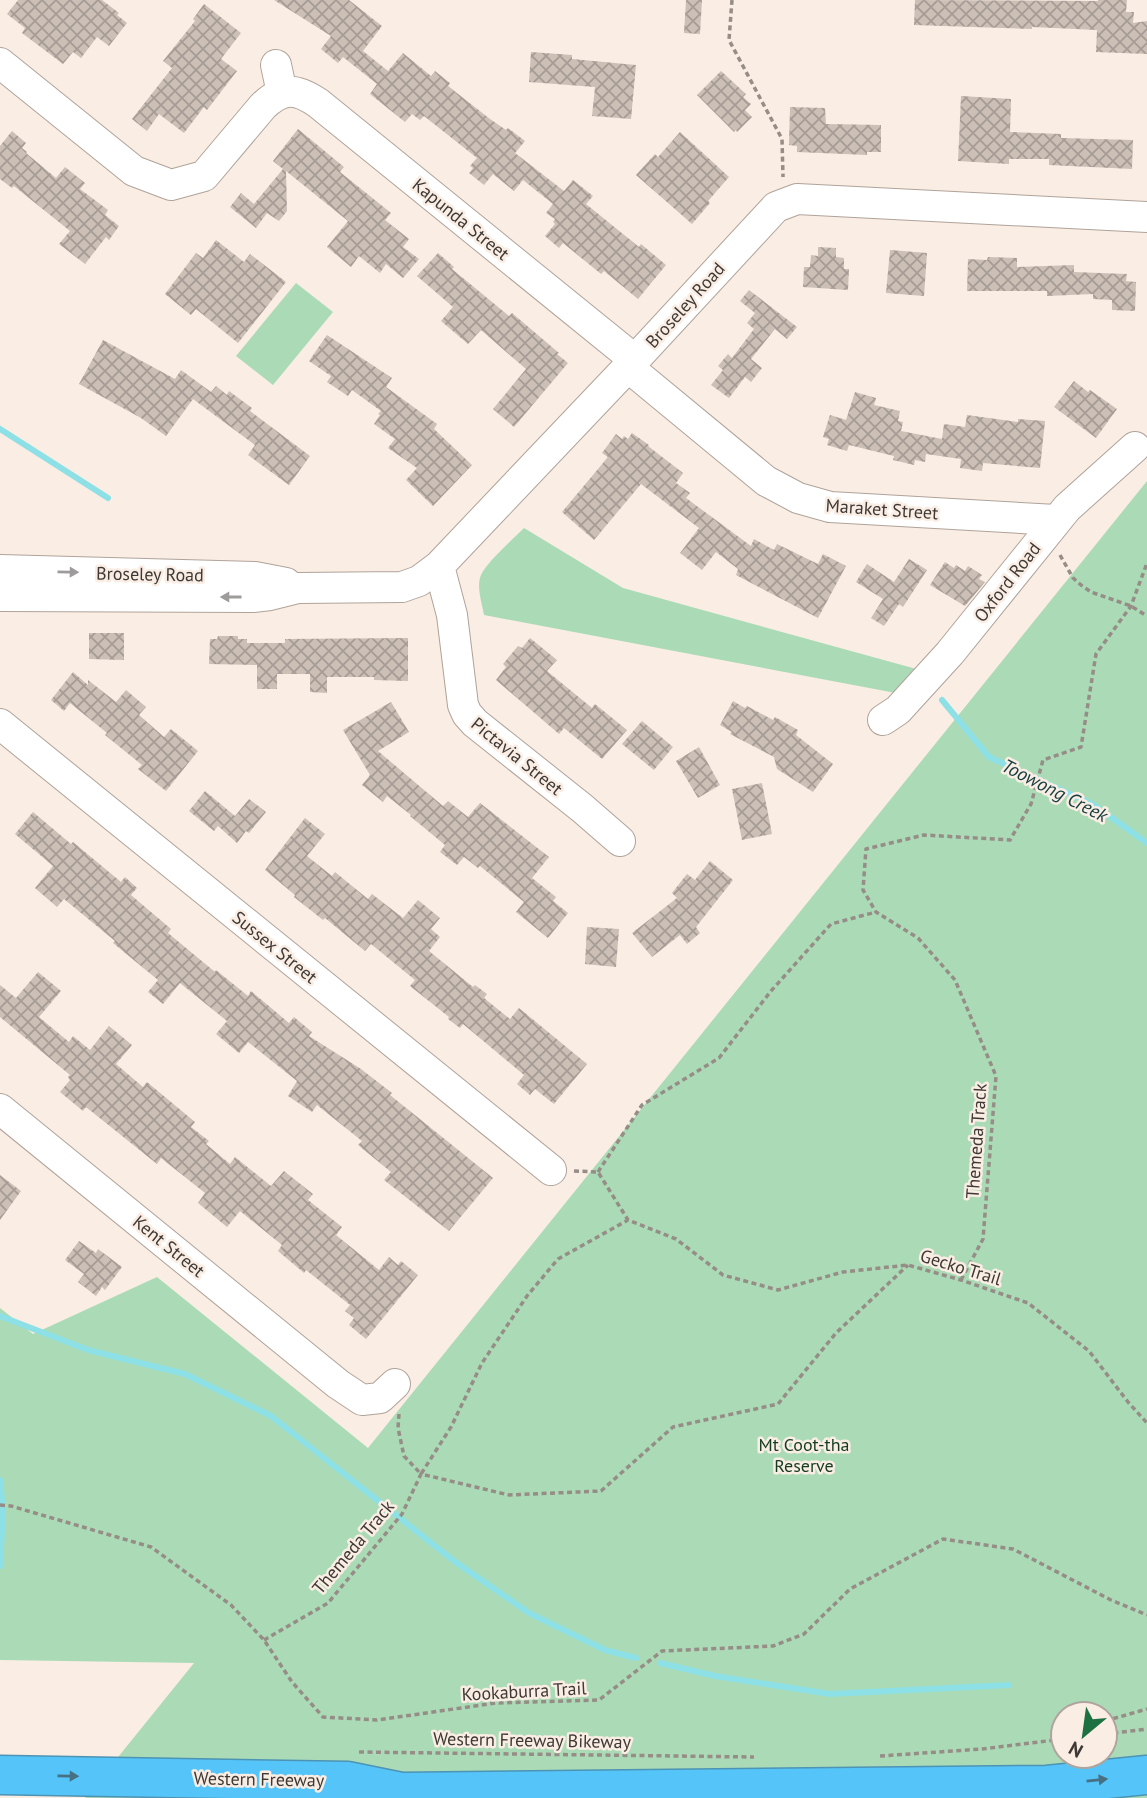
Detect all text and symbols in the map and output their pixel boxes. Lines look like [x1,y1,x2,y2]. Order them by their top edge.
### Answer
street label: Kapunda Street [408,173,514,265]
street label: Broseley Road [640,257,730,353]
street label: Maraket Street [825,494,939,524]
street label: Oxford Road [969,538,1045,626]
street label: Broseley Road [96,562,204,586]
one-way arrow [57,566,79,578]
one-way arrow [220,591,242,603]
street label: Pictavia Street [467,712,567,800]
water label: Toowong Creek [998,753,1113,828]
street label: Sussex Street [228,906,322,988]
street label: Themeda Track [960,1082,992,1199]
street label: Kent Street [128,1210,210,1282]
street label: Gecko Trail [918,1244,1005,1290]
park label: Mt Coot-tha Reserve [759,1433,849,1477]
street label: Themeda Track [307,1495,399,1599]
street label: Kookaburra Trail [461,1676,588,1706]
north arrow [1049,1700,1119,1770]
street label: Western Freeway Bikeway [433,1727,632,1753]
text: N [1064,1736,1087,1763]
street label: Western Freeway [194,1766,325,1792]
one-way arrow [57,1770,79,1782]
one-way arrow [1086,1774,1108,1785]

